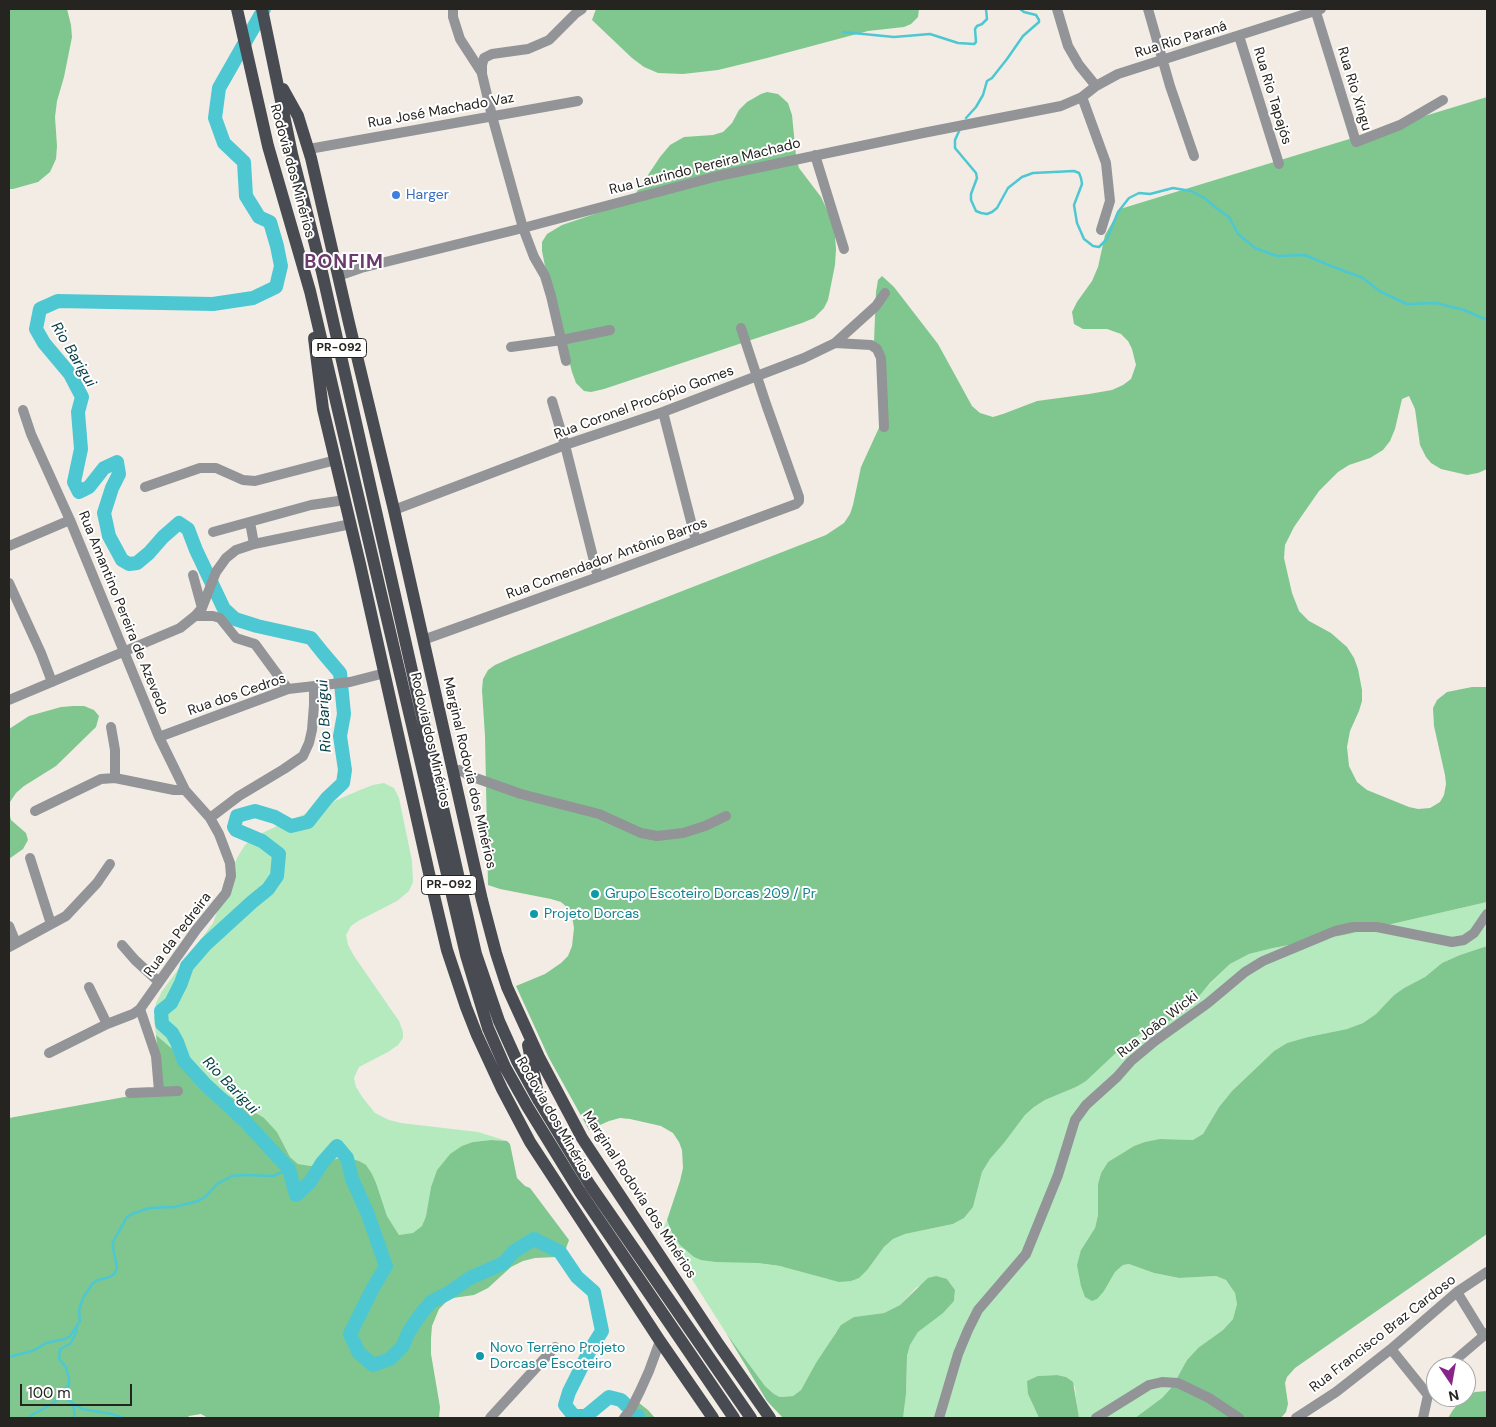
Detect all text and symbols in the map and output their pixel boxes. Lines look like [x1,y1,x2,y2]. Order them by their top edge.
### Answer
street label: Rua Rio Paraná [1133,18,1229,62]
street label: Rua Rio Tapajós [1249,45,1295,147]
street label: Rua Rio Xingu [1333,45,1375,133]
street label: Rua José Machado Vaz [367,90,515,132]
street label: Rodovia dos Minérios [266,102,318,240]
street label: Rua Laurindo Pereira Machado [608,135,802,199]
place label: Harger [406,187,449,203]
marker: Harger [390,189,402,201]
district label: BONFIM [304,252,384,274]
water label: Rio Barigui [47,319,99,391]
road number: PR-092 [312,338,366,358]
street label: Rua Coronel Procópio Gomes [552,363,736,443]
street label: Rua Amantino Pereira de Azevedo [74,509,172,717]
street label: Rua Comendador Antônio Barros [504,515,710,603]
street label: Rua dos Cedros [186,670,288,720]
street label: Rodovia dos Minérios [406,671,454,809]
street label: Marginal Rodovia dos Minérios [439,676,499,870]
water label: Rio Barigui [314,679,336,753]
road number: PR-092 [422,876,476,894]
place label: Grupo Escoteiro Dorcas 209 / Pr [605,886,816,902]
marker: Grupo Escoteiro Dorcas 209 / Pr [589,888,601,900]
street label: Rua da Pedreira [141,890,215,980]
place label: Projeto Dorcas [544,906,639,922]
marker: Projeto Dorcas [528,908,540,920]
street label: Rua João Wicki [1114,988,1202,1062]
water label: Rio Barigui [198,1054,262,1118]
street label: Rodovia dos Minérios [512,1054,596,1182]
street label: Marginal Rodovia dos Minérios [579,1108,699,1282]
street label: Rua Francisco Braz Cardoso [1307,1272,1459,1396]
place label: Novo Terreno Projeto Dorcas e Escoteiro [490,1340,625,1372]
marker: Novo Terreno Projeto Dorcas e Escoteiro [474,1350,486,1362]
north arrow [1426,1357,1476,1407]
scale bar [22,1374,135,1406]
text: 100 m [28,1383,71,1403]
text: N [1447,1386,1461,1406]

